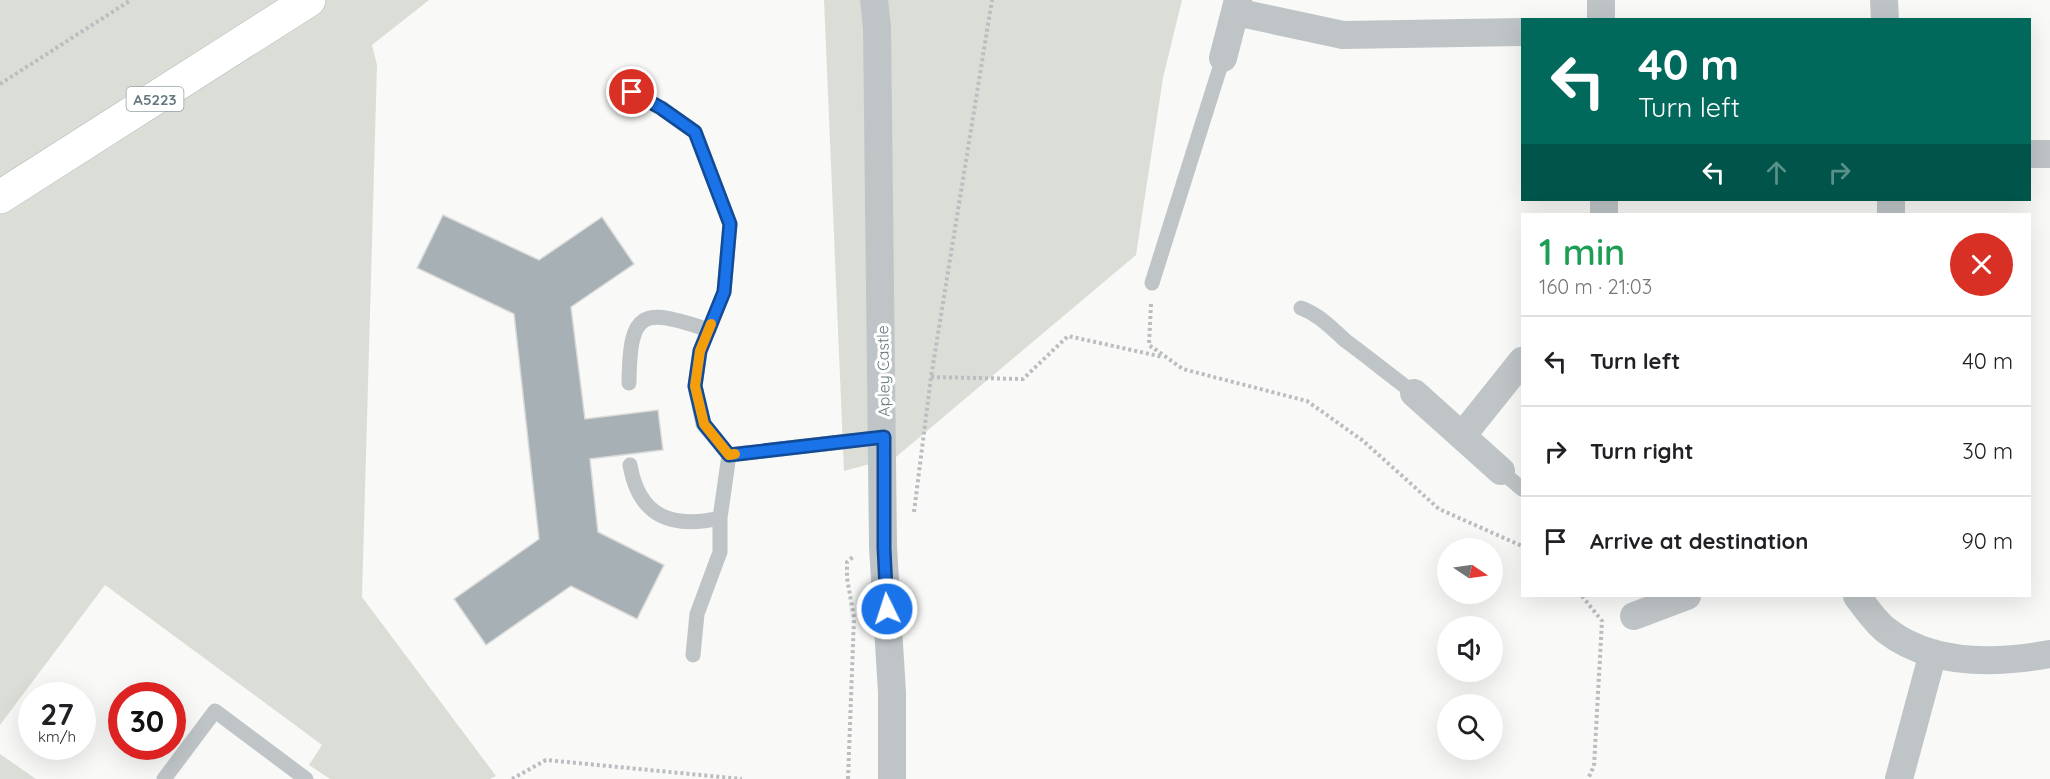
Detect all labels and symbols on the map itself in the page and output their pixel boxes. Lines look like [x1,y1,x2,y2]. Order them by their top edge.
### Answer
pin [606,66,657,117]
road number: A5223 [126,87,184,111]
street label: Apley Castle [872,325,894,417]
north arrow [1437,538,1503,604]
position arrow [855,577,919,641]
speed limit sign: 30 [108,682,186,760]

